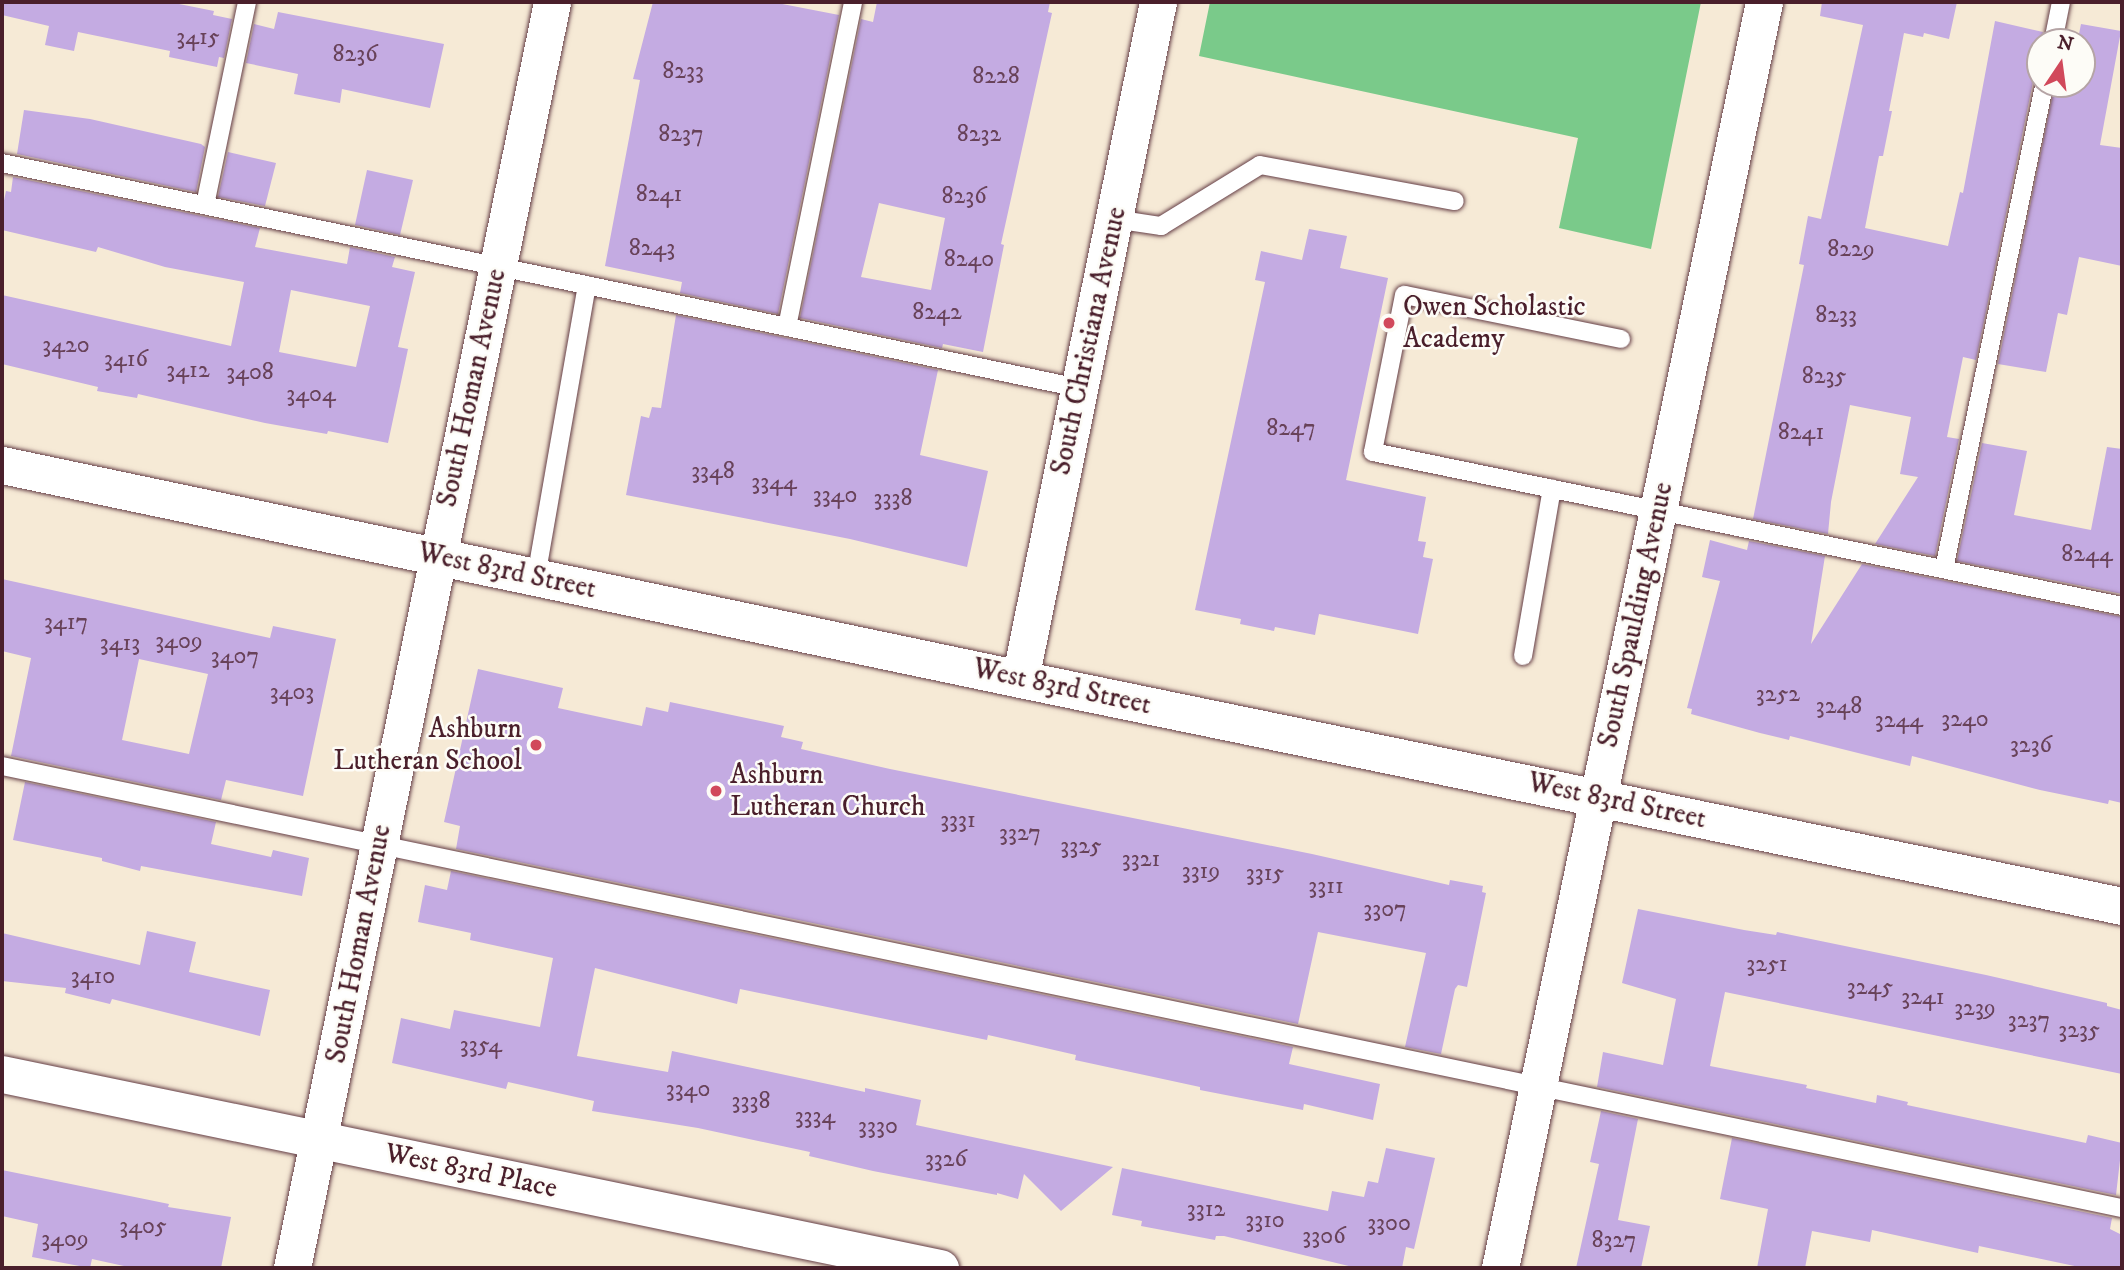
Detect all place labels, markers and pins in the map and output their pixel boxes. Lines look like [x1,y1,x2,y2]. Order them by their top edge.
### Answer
place label: Owen Scholastic Academy [1403,290,1586,356]
marker: Owen Scholastic Academy [1381,315,1397,331]
place label: Ashburn Lutheran School [333,712,522,778]
marker: Ashburn Lutheran School [528,737,544,753]
place label: Ashburn Lutheran Church [730,758,926,824]
marker: Ashburn Lutheran Church [708,783,724,799]

